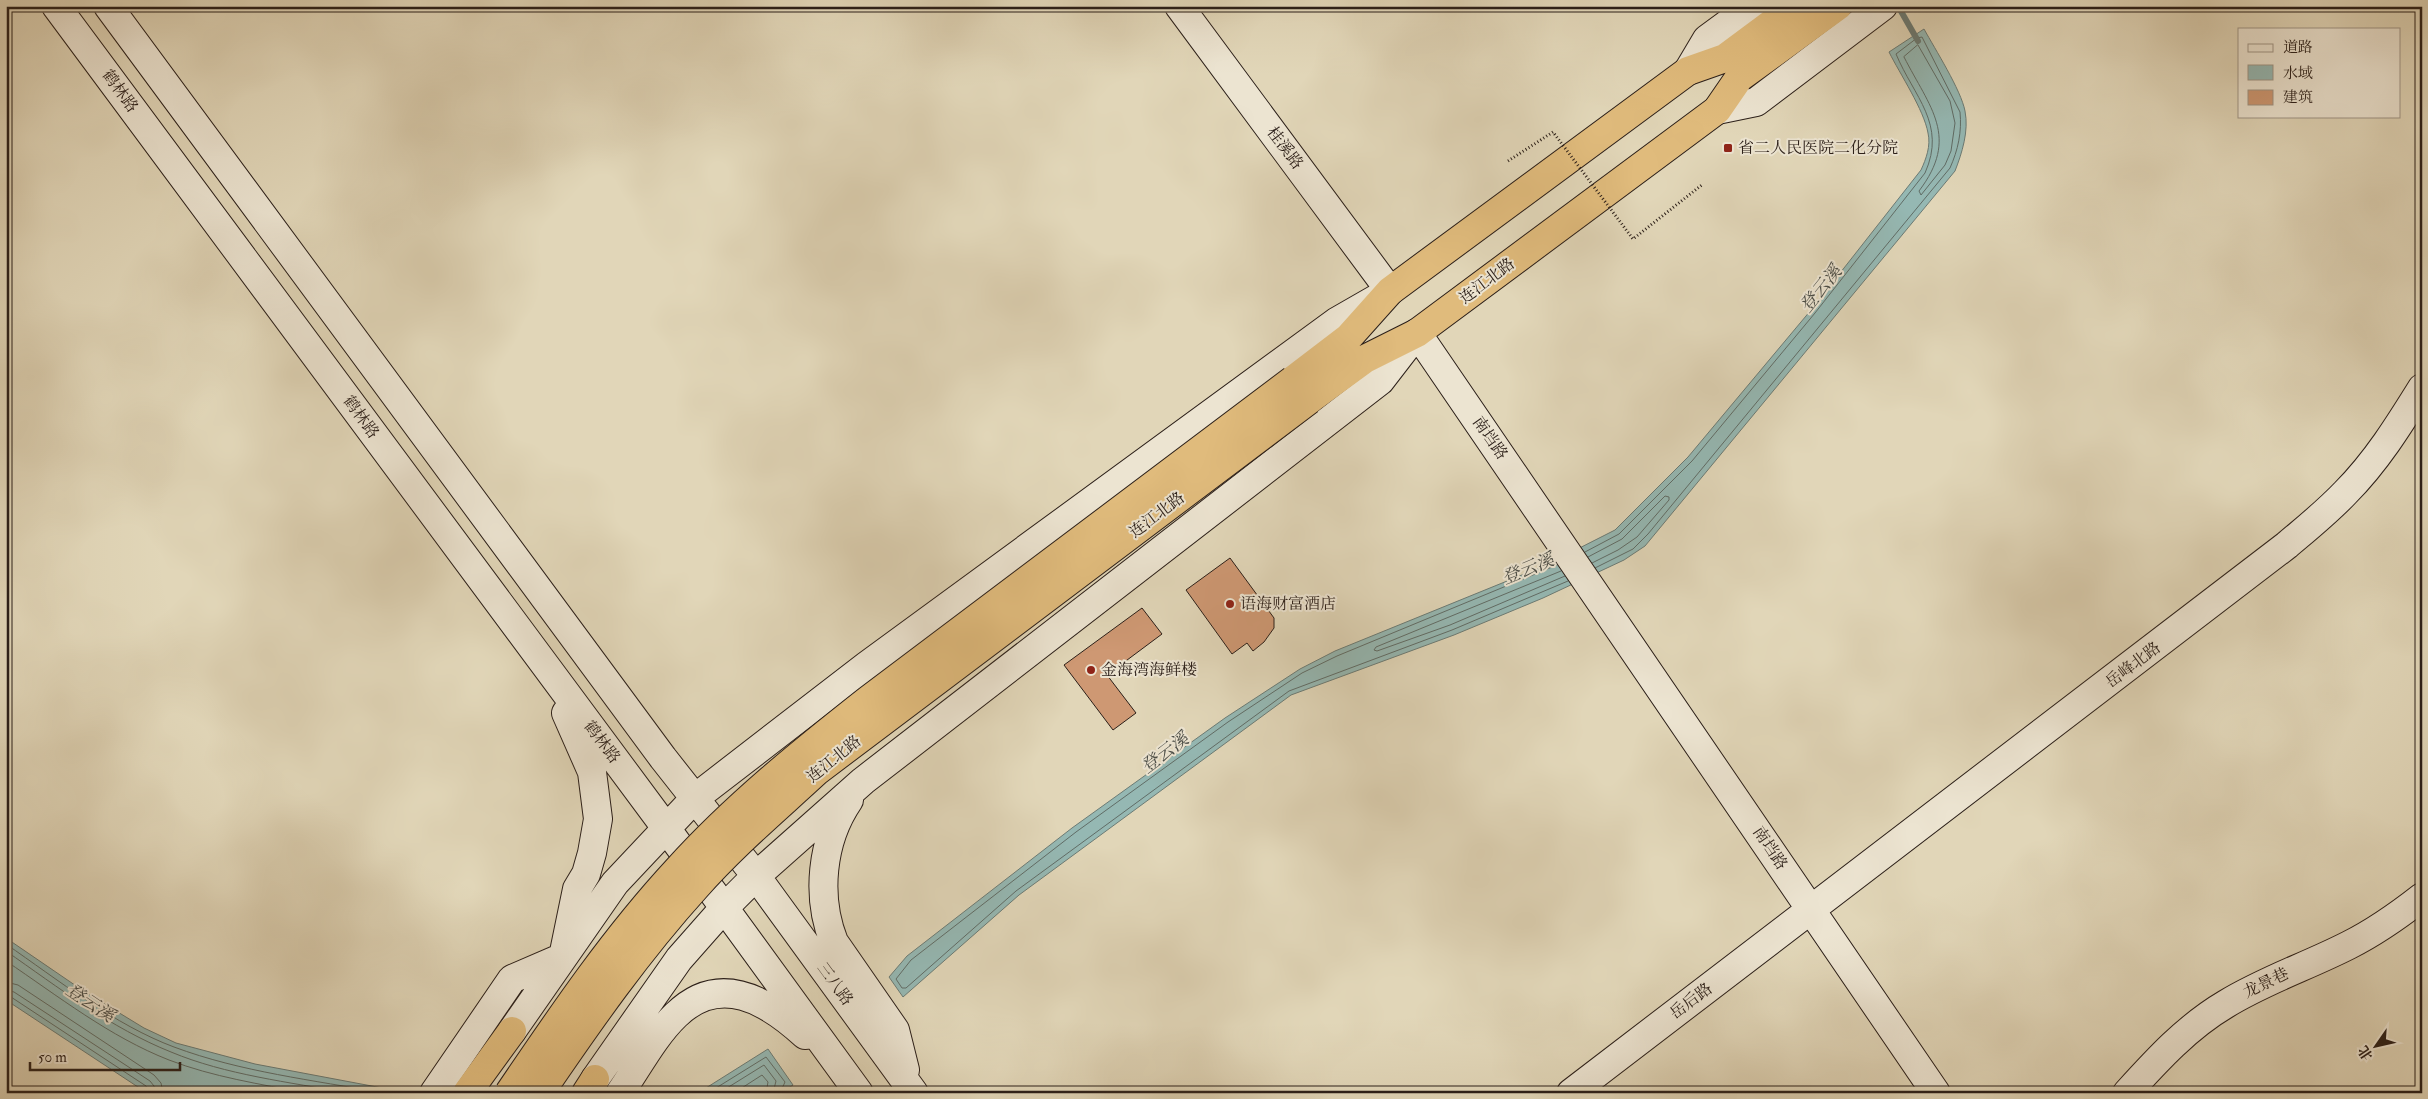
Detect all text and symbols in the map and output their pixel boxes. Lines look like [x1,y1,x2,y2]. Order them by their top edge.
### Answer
legend [2238,28,2400,118]
text: 道路 [2283,38,2313,57]
text: 水域 [2283,64,2313,83]
street label: 鹤林路 [98,66,142,116]
text: 建筑 [2283,88,2313,107]
street label: 桂溪路 [1263,123,1307,173]
place label: 省二人民医院二化分院 [1738,138,1898,158]
marker: 省二人民医院二化分院 [1722,142,1734,154]
street label: 连江北路 [1455,254,1519,308]
water label: 登云溪 [1795,259,1848,317]
street label: 鹤林路 [339,392,383,442]
street label: 南垱路 [1468,413,1512,463]
street label: 连江北路 [1125,488,1189,542]
water label: 登云溪 [1499,547,1559,590]
place label: 语海财富酒店 [1240,594,1336,614]
marker: 语海财富酒店 [1224,598,1236,610]
street label: 岳峰北路 [2101,638,2165,692]
place label: 金海湾海鲜楼 [1101,660,1197,680]
marker: 金海湾海鲜楼 [1085,664,1097,676]
street label: 鹤林路 [580,717,624,767]
water label: 登云溪 [1137,726,1195,778]
street label: 连江北路 [803,731,865,787]
street label: 南垱路 [1748,823,1792,873]
street label: 三八路 [813,959,857,1009]
street label: 龙景巷 [2240,963,2292,1003]
water label: 登云溪 [61,978,120,1029]
street label: 岳后路 [1666,979,1716,1023]
north arrow [2350,1022,2400,1072]
scale bar [30,1039,180,1071]
text: 北 [2355,1042,2377,1064]
text: 50 m [38,1048,67,1067]

